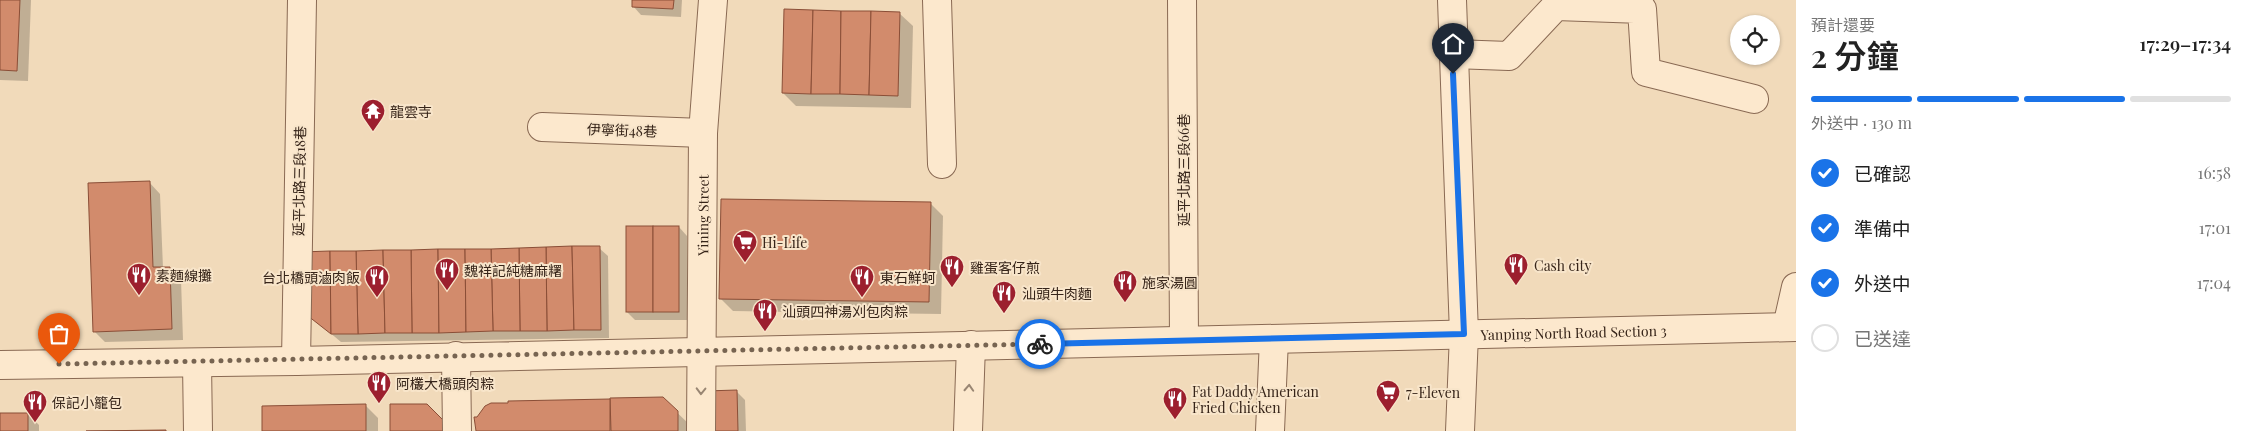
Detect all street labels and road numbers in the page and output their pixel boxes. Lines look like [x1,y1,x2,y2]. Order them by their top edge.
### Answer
street label: 延平北路三段66巷 [1174,114,1193,226]
street label: 伊寧街48巷 [587,119,657,141]
street label: 延平北路三段18巷 [289,126,309,236]
street label: Yining Street [693,173,712,257]
street label: Yanping North Road Section 3 [1479,320,1667,344]

